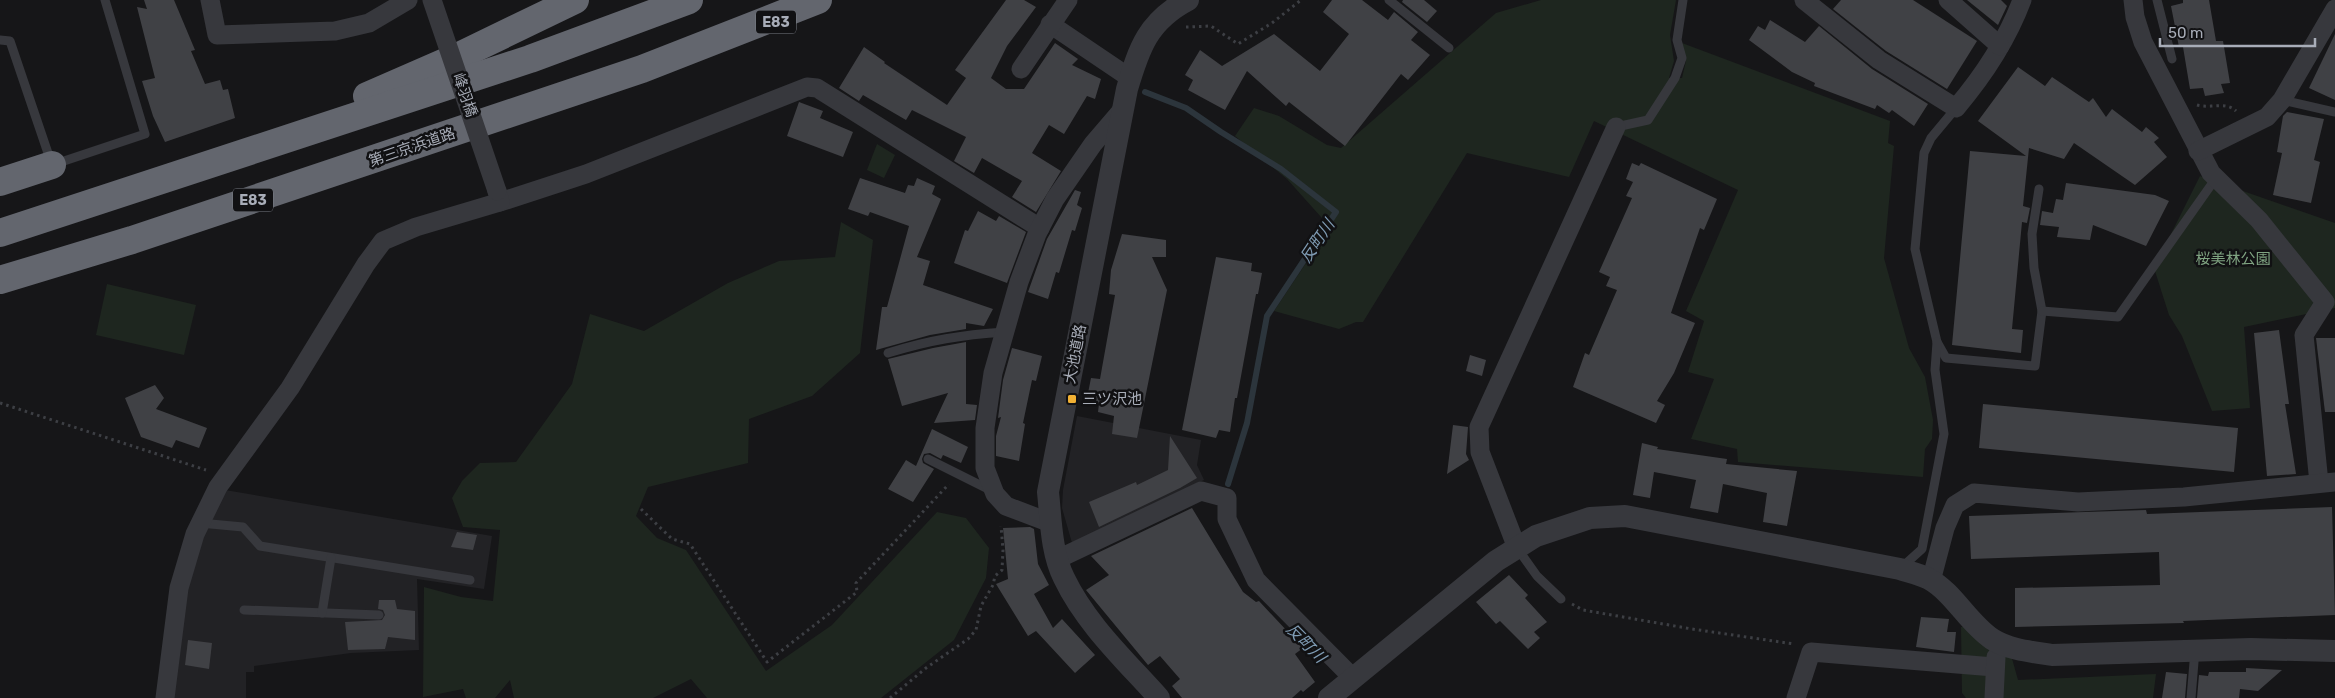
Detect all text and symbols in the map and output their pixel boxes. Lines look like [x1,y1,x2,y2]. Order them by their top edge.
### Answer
road number: E83 [756,11,796,34]
scale bar [2160,15,2315,47]
text: 50 m [2168,24,2203,42]
street label: 峰羽橋 [449,71,481,119]
street label: 第三京浜道路 [367,124,457,170]
road number: E83 [233,188,273,212]
water label: 反町川 [1296,214,1339,266]
park label: 桜美林公園 [2195,250,2271,268]
street label: 大池道路 [1060,323,1090,385]
place label: 三ツ沢池 [1082,390,1142,408]
marker: 三ツ沢池 [1066,393,1078,405]
water label: 反町川 [1282,619,1331,668]

